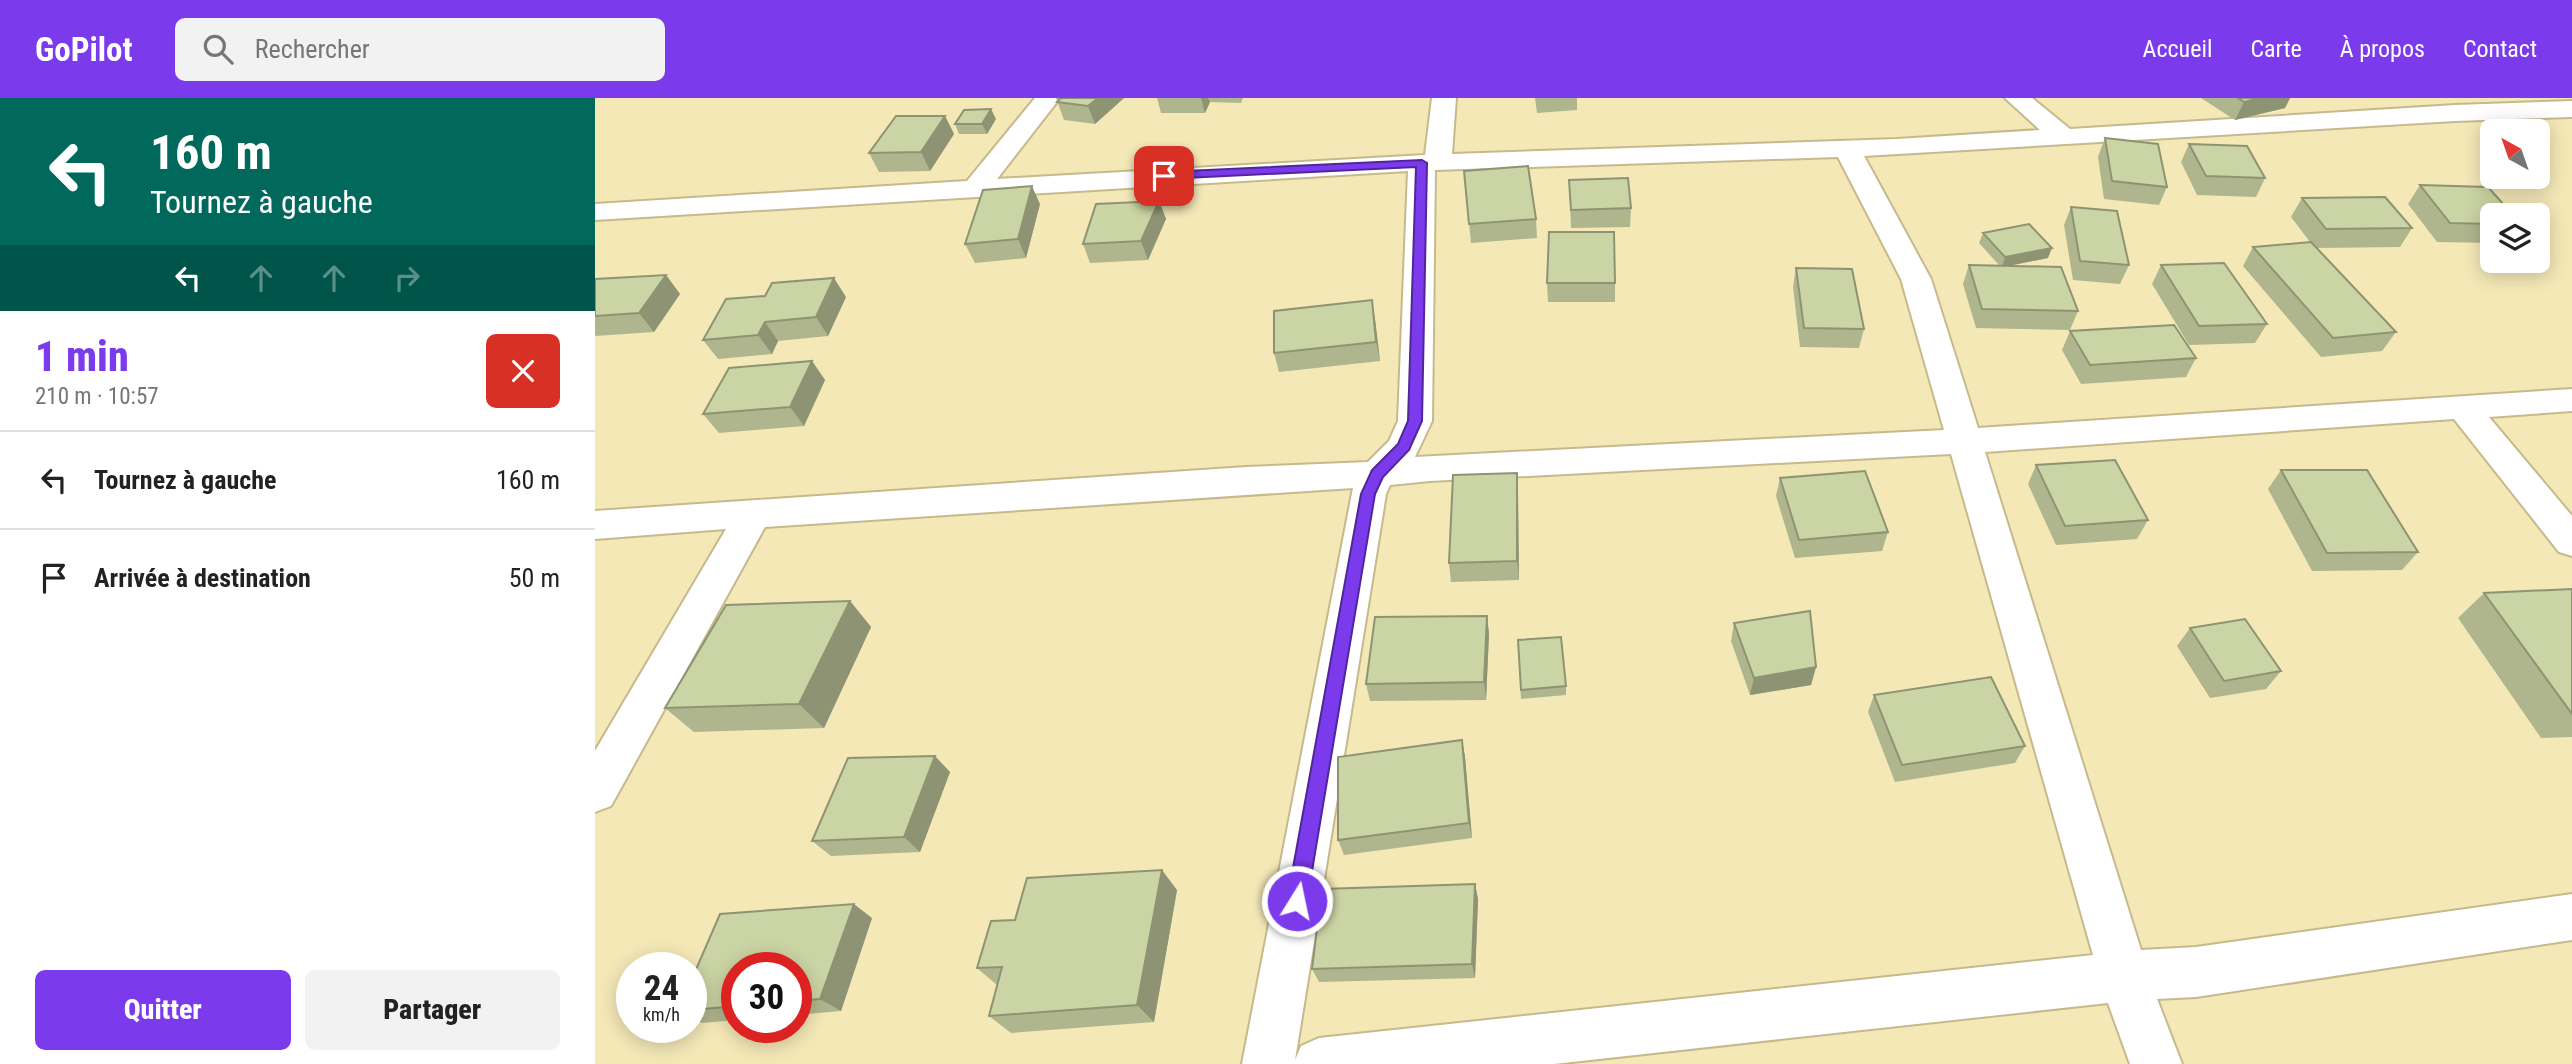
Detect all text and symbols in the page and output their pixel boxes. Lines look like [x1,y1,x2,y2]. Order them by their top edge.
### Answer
search box [175,18,665,81]
text: GoPilot [35,30,133,69]
icon: search [199,30,237,68]
text: Rechercher [255,34,370,64]
text: Accueil [2143,35,2212,63]
text: Carte [2250,35,2302,63]
text: À propos [2340,35,2425,63]
text: Contact [2463,35,2537,63]
north arrow [2480,119,2550,189]
map controls [2480,119,2550,273]
text: 160 m [150,124,272,181]
icon: left [35,126,126,217]
pin [1134,146,1194,206]
icon: arrive [1145,157,1183,195]
text: Tournez à gauche [150,183,373,221]
button: layers [2480,203,2550,273]
icon: left [169,259,207,297]
icon: ahead [242,259,280,297]
icon: ahead [315,259,353,297]
icon: right [388,259,426,297]
text: 1 min [35,332,129,381]
button: close [486,334,560,408]
text: 210 m · 10:57 [35,383,159,410]
icon: left [35,461,73,499]
text: Tournez à gauche [94,465,276,495]
text: 160 m [496,465,560,495]
icon: arrive [35,559,73,597]
text: Arrivée à destination [94,563,311,593]
text: 50 m [509,563,560,593]
position arrow [1260,864,1334,938]
speed limit sign: 30 [721,952,812,1043]
text: 24 [644,968,679,1009]
button: Quitter [35,970,291,1050]
button: Partager [305,970,560,1050]
text: km/h [643,1004,680,1025]

